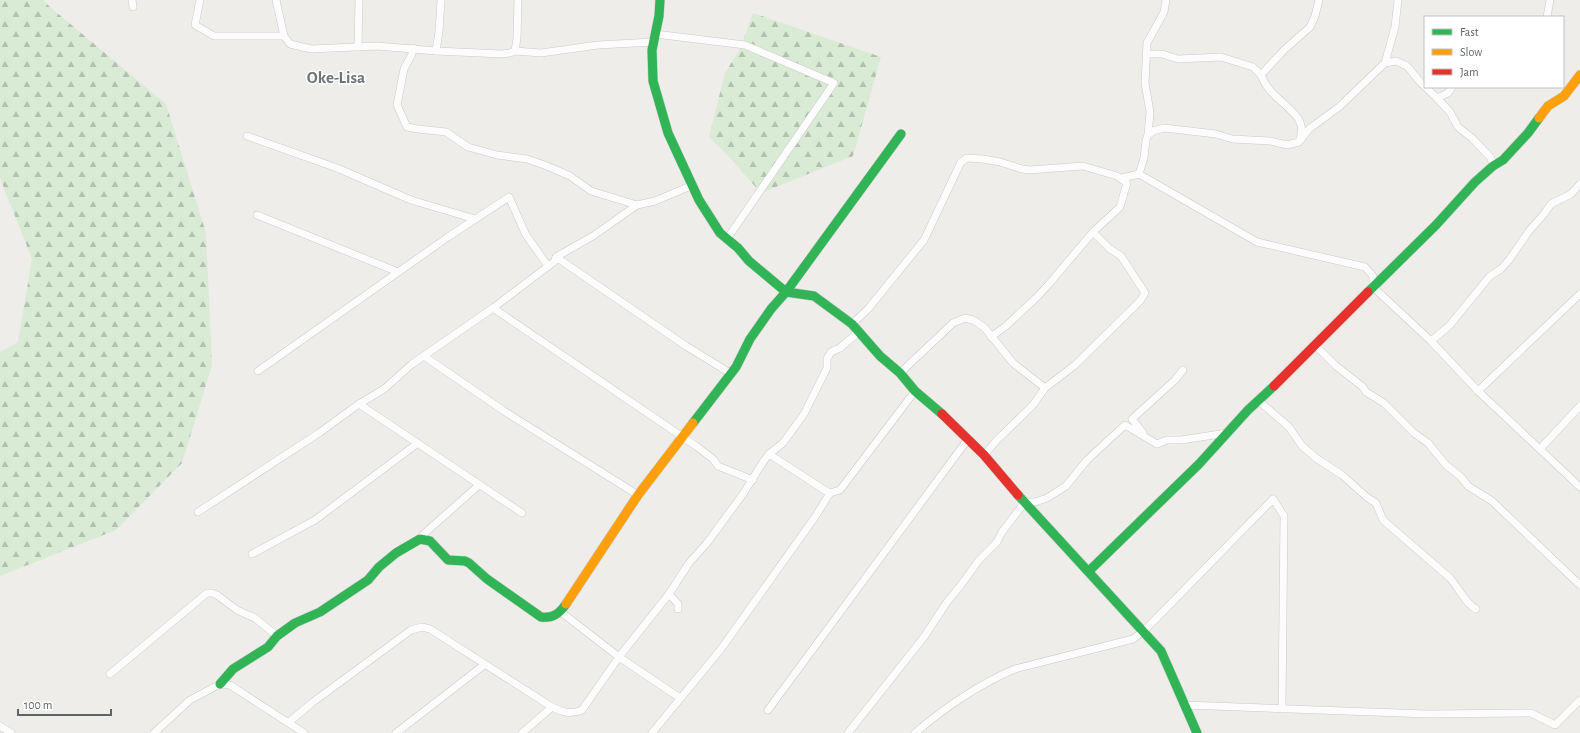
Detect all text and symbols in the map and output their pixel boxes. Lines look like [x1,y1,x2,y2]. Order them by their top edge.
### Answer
legend [1424,16,1564,88]
text: Fast [1460,26,1479,38]
text: Slow [1460,46,1482,58]
text: Jam [1460,66,1479,78]
district label: Oke-Lisa [307,69,365,86]
scale bar [18,691,111,717]
text: 100 m [24,699,52,711]

